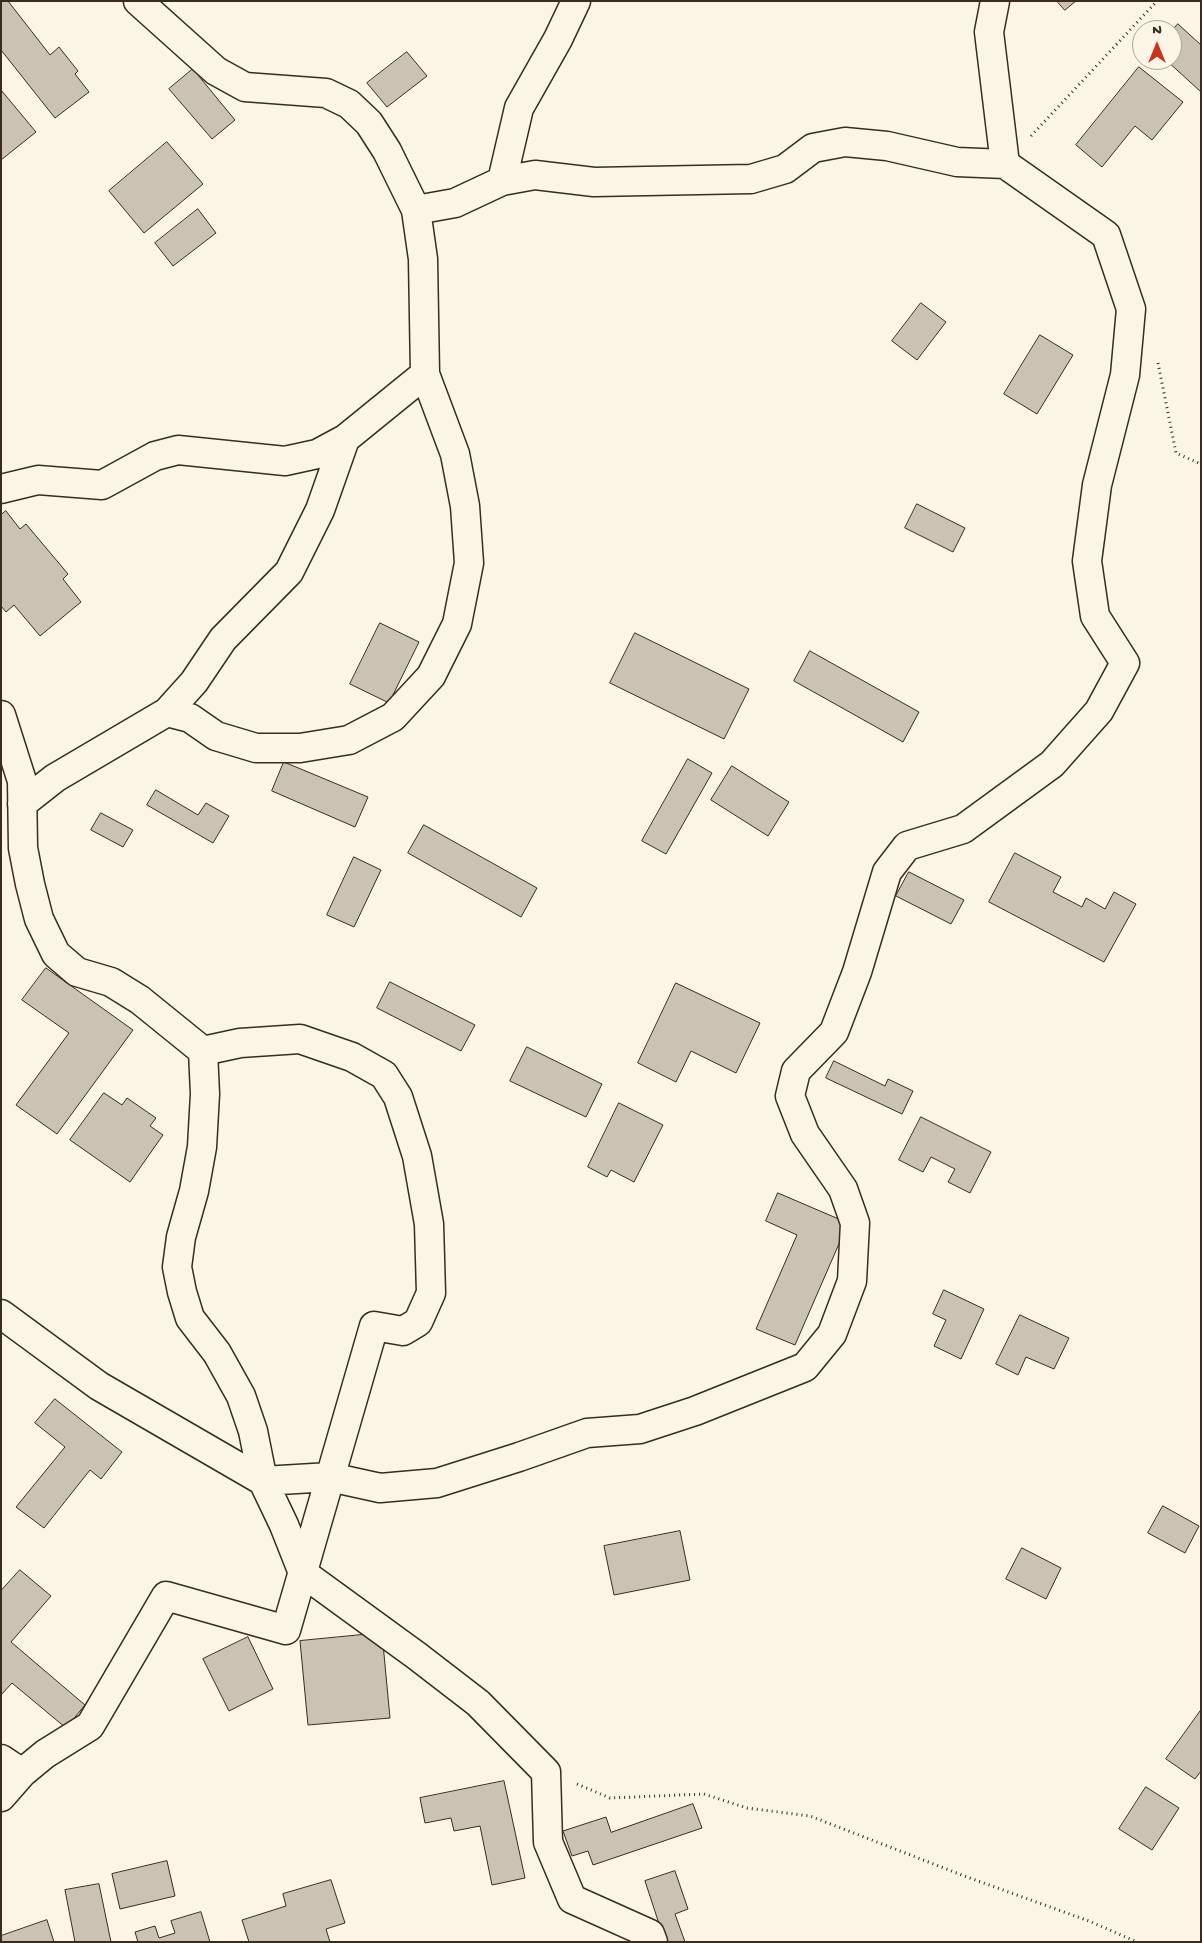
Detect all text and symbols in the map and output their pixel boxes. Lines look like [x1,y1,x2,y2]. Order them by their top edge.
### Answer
north arrow [1132,20,1182,70]
text: N [1152,22,1162,39]

